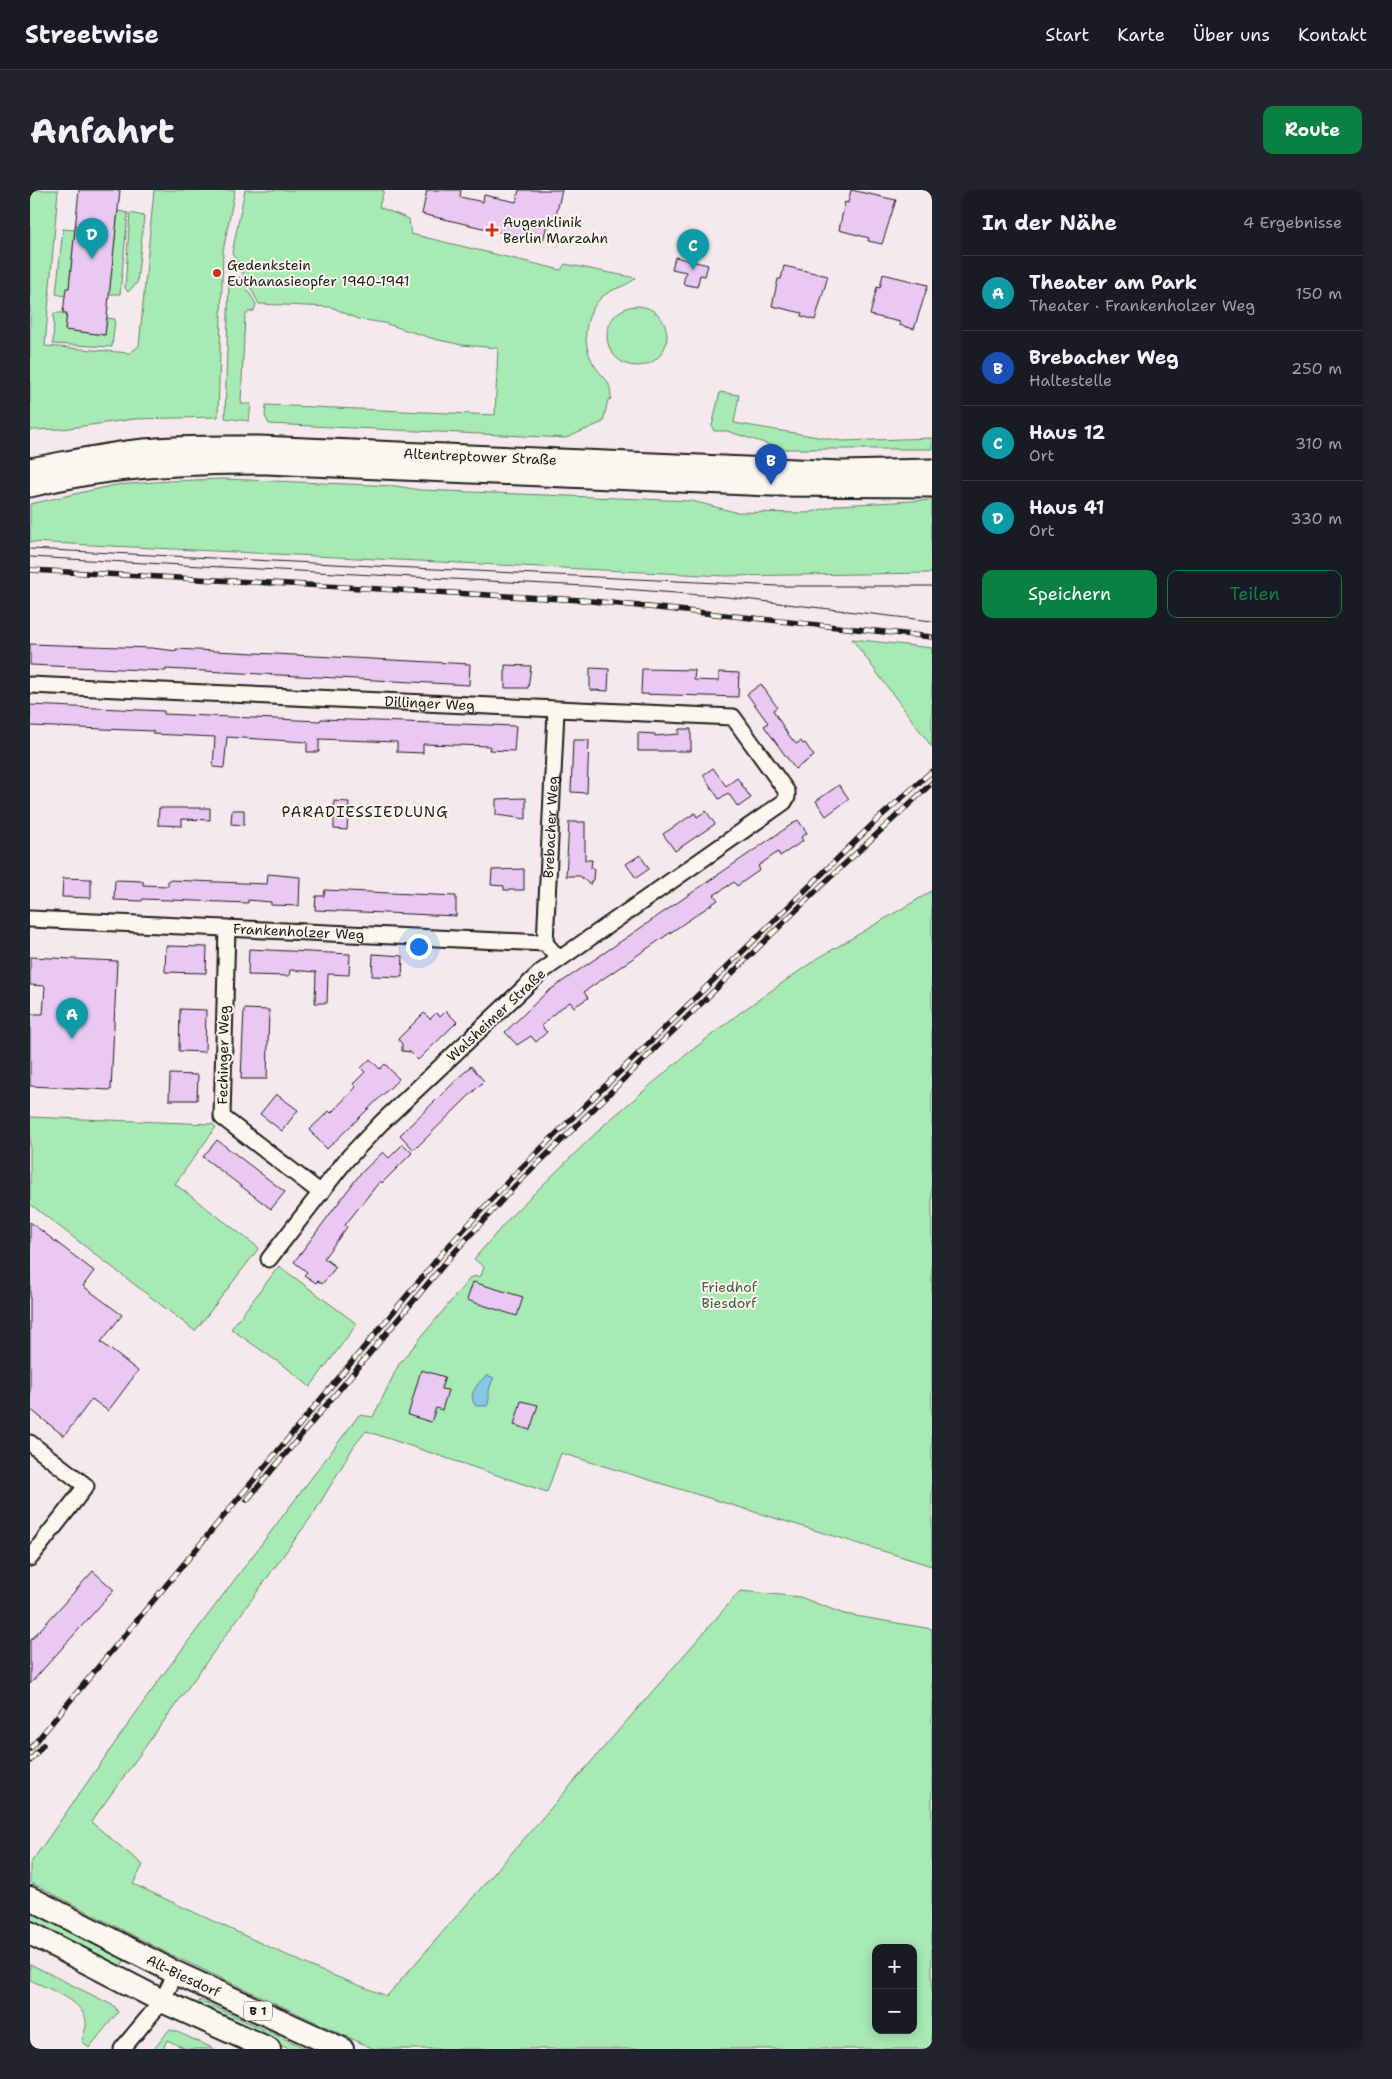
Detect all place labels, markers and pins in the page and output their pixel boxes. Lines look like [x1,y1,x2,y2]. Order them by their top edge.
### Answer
place label: Augenklinik Berlin Marzahn [503,213,609,247]
pin: D [76,218,108,259]
marker: Augenklinik Berlin Marzahn [485,223,499,237]
pin: C [677,229,709,270]
place label: Gedenkstein Euthanasieopfer 1940-1941 [227,256,410,290]
marker: Gedenkstein Euthanasieopfer 1940-1941 [211,267,223,279]
pin: B [755,444,787,485]
pin: A [56,998,88,1039]

